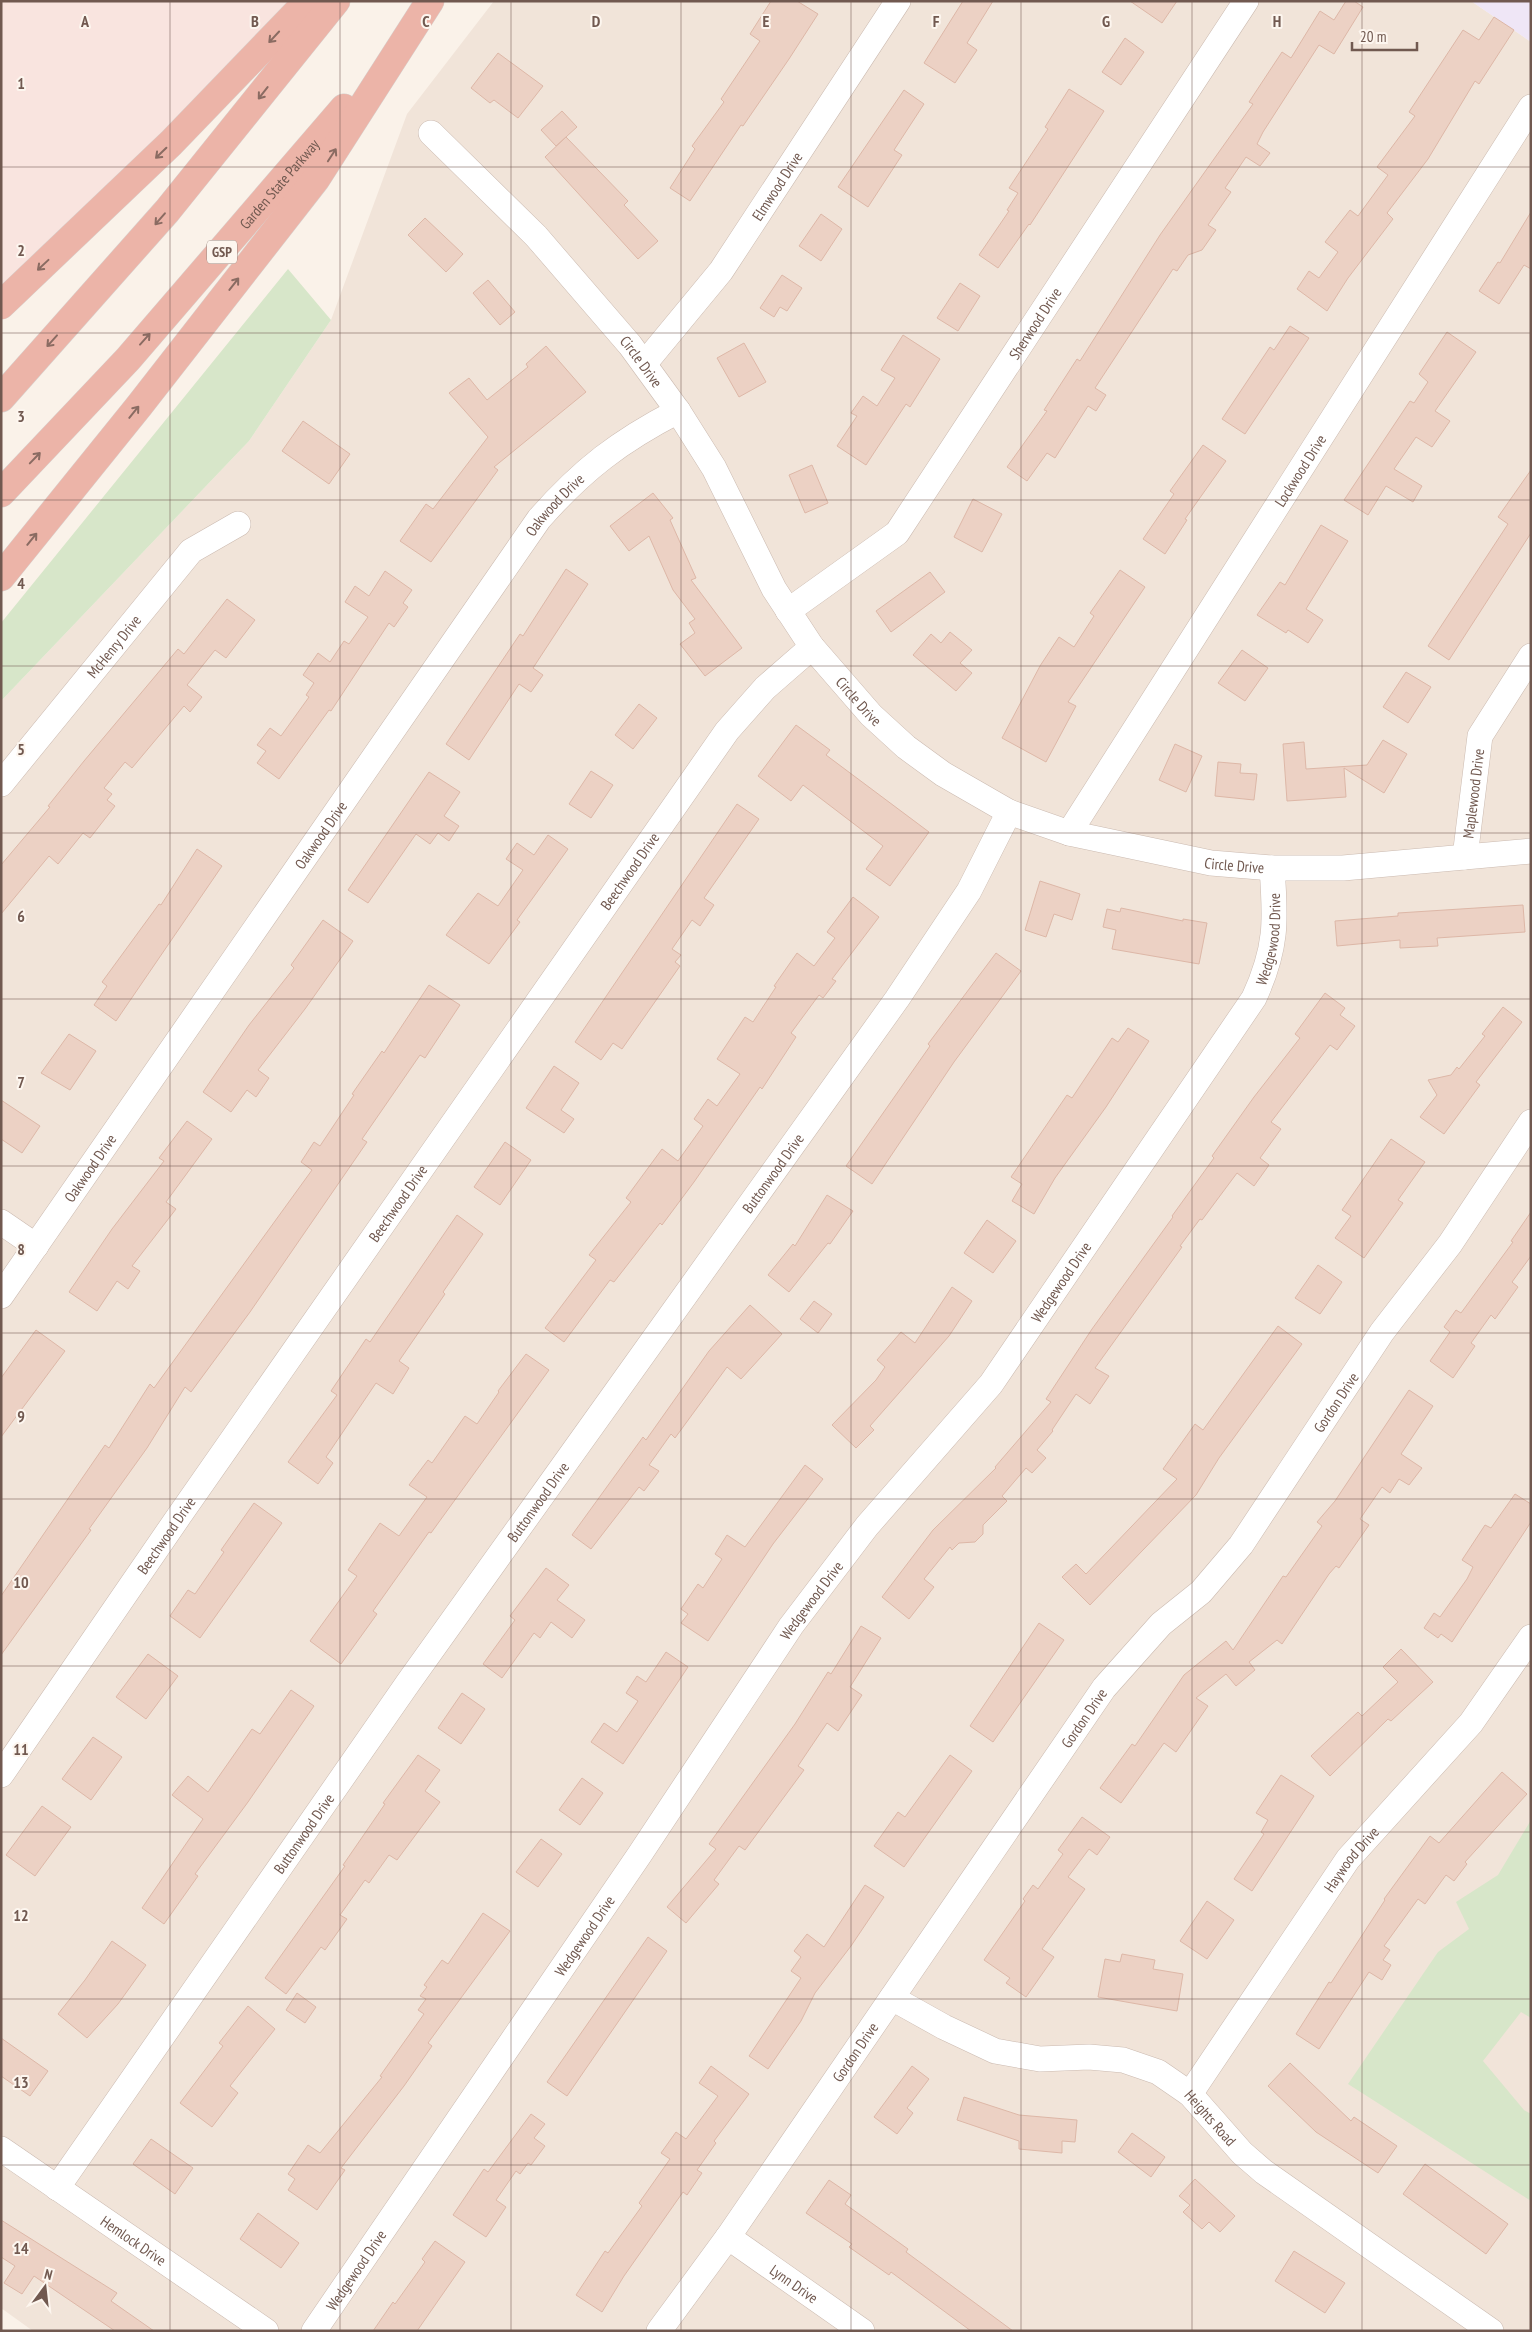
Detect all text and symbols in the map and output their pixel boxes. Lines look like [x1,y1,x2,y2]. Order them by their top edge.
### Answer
text: A [80,11,90,31]
text: B [251,11,259,31]
text: C [422,11,430,31]
text: D [592,11,601,31]
text: E [763,11,770,31]
text: F [933,11,940,31]
text: G [1102,11,1110,31]
text: H [1273,11,1281,31]
scale bar [1352,20,1417,52]
text: 20 m [1360,27,1386,46]
one-way arrow [268,30,280,43]
text: 1 [17,73,25,93]
one-way arrow [258,87,269,100]
street label: Garden State Parkway [235,134,323,233]
one-way arrow [154,147,167,159]
one-way arrow [327,148,337,162]
street label: Elmwood Drive [747,148,806,224]
one-way arrow [155,212,166,225]
text: 2 [17,240,25,260]
road number: GSP [207,240,237,264]
one-way arrow [37,259,50,271]
one-way arrow [228,278,239,291]
street label: Sherwood Drive [1004,284,1065,363]
street label: Circle Drive [616,331,667,391]
one-way arrow [140,332,151,345]
one-way arrow [47,334,58,347]
one-way arrow [129,405,139,419]
text: 3 [17,406,25,426]
street label: Lockwood Drive [1270,431,1330,510]
one-way arrow [29,452,41,465]
street label: Oakwood Drive [521,469,588,540]
one-way arrow [27,533,38,546]
text: 4 [17,573,25,593]
street label: McHenry Drive [82,611,145,681]
street label: Circle Drive [832,672,886,730]
text: 5 [17,739,25,759]
street label: Maplewood Drive [1458,747,1488,839]
street label: Oakwood Drive [290,797,351,873]
street label: Beechwood Drive [596,829,663,913]
street label: Circle Drive [1203,852,1265,877]
street label: Wedgewood Drive [1251,893,1284,988]
text: 6 [17,906,25,926]
text: 7 [17,1072,25,1092]
street label: Buttonwood Drive [738,1129,808,1217]
street label: Oakwood Drive [60,1130,120,1206]
street label: Beechwood Drive [364,1161,431,1245]
street label: Wedgewood Drive [1026,1238,1095,1326]
text: 8 [17,1239,25,1259]
street label: Gordon Drive [1309,1369,1362,1436]
text: 9 [17,1406,25,1426]
street label: Buttonwood Drive [503,1458,573,1545]
street label: Beechwood Drive [133,1493,199,1578]
street label: Wedgewood Drive [775,1557,847,1643]
text: 10 [13,1572,29,1592]
street label: Gordon Drive [1057,1684,1111,1751]
text: 11 [13,1739,29,1759]
street label: Buttonwood Drive [269,1789,338,1877]
street label: Haywood Drive [1319,1822,1383,1895]
street label: Wedgewood Drive [550,1892,618,1979]
text: 12 [13,1905,29,1925]
street label: Gordon Drive [828,2018,882,2085]
text: 13 [13,2072,29,2092]
street label: Heights Road [1181,2086,1241,2150]
street label: Hemlock Drive [97,2211,170,2269]
street label: Wedgewood Drive [322,2226,390,2314]
text: 14 [13,2238,29,2258]
street label: Lynn Drive [767,2260,822,2307]
north arrow [20,2262,70,2312]
text: N [42,2265,54,2284]

